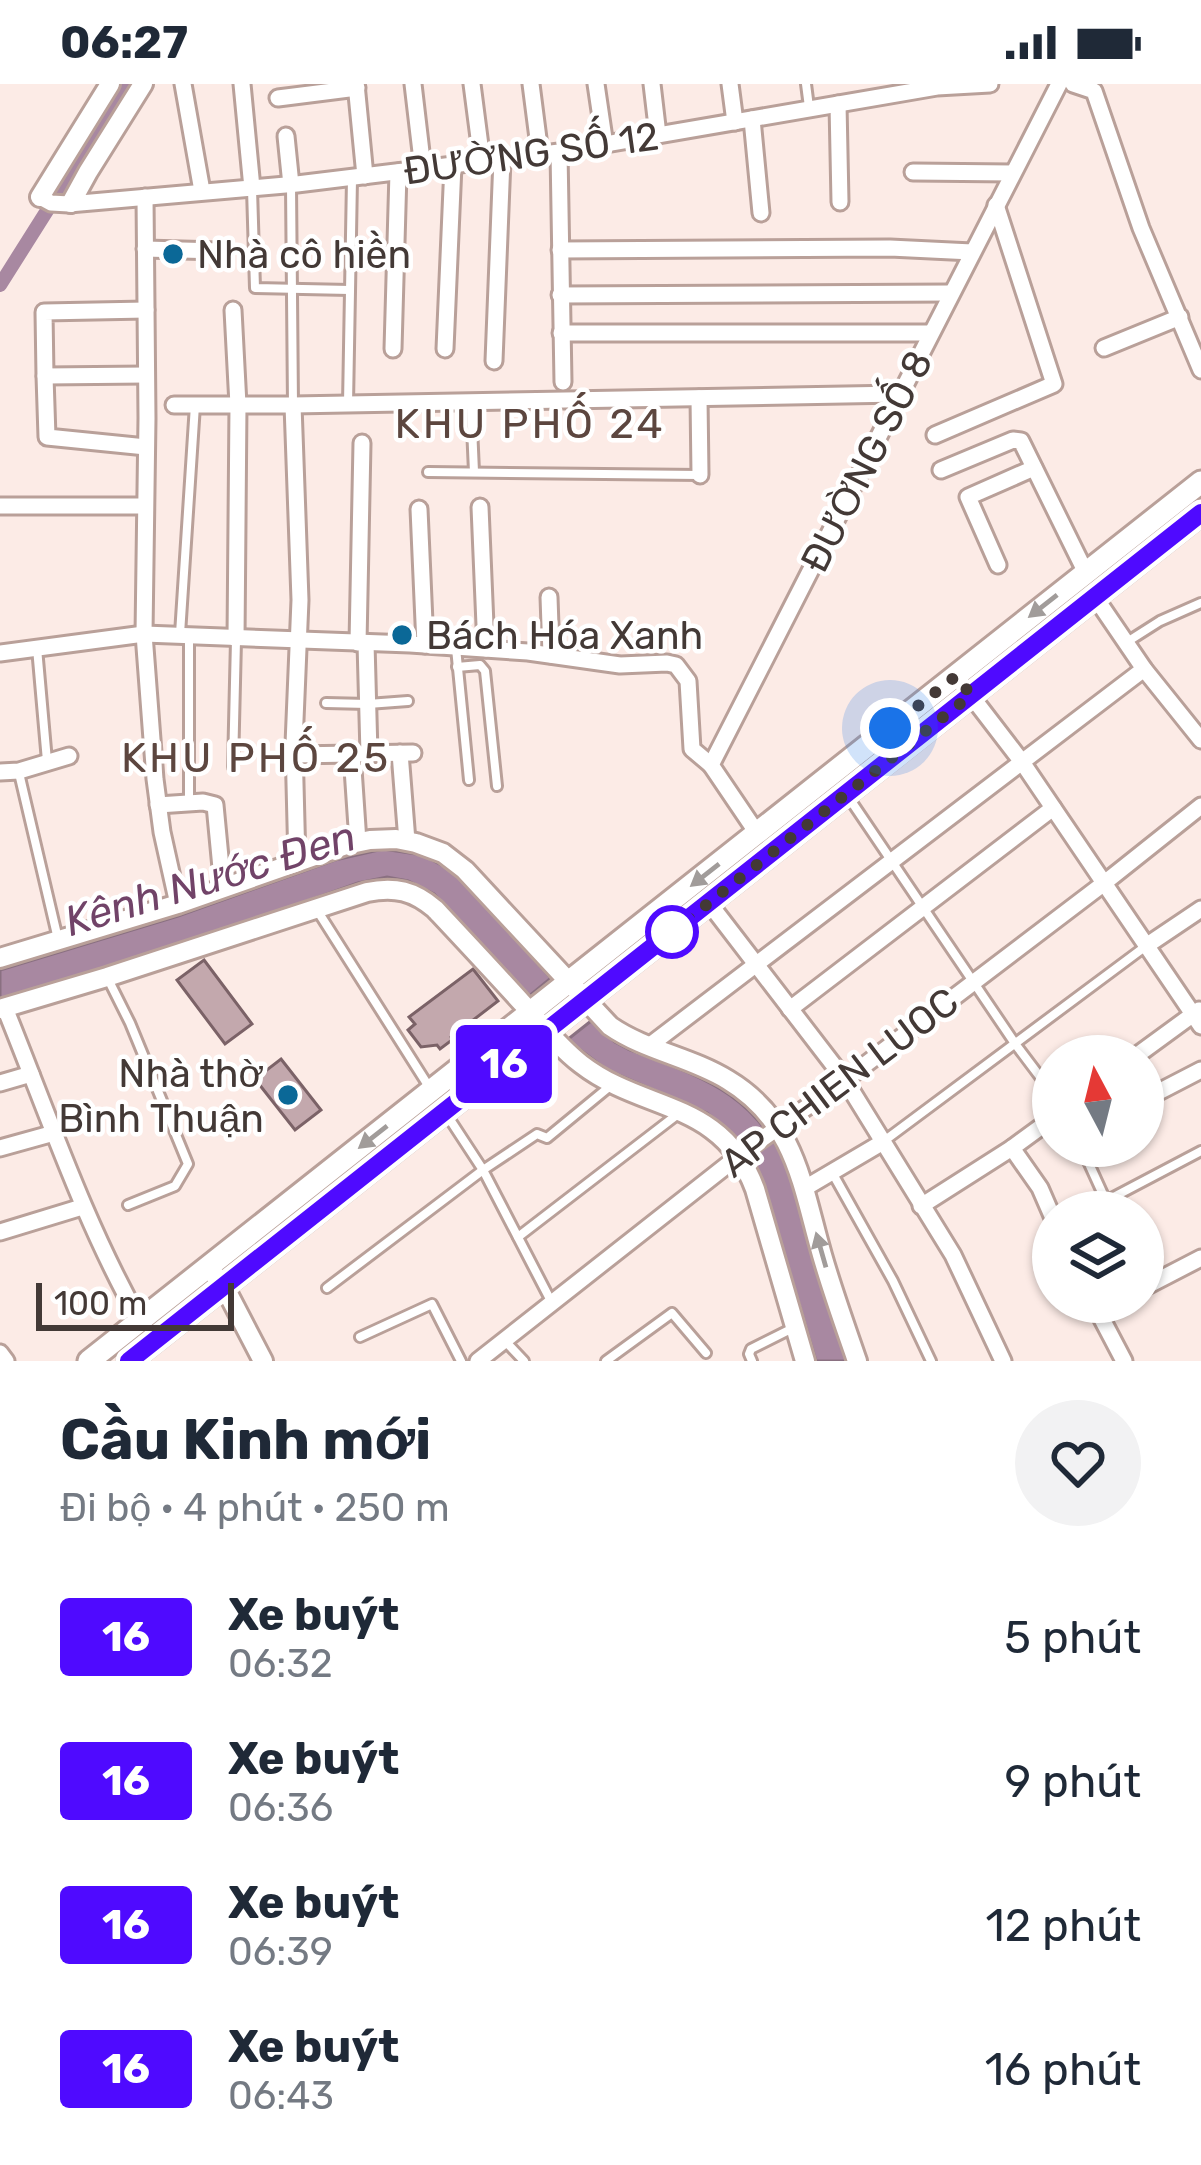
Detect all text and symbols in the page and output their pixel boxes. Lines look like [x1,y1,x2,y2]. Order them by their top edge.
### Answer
text: 06:27 [60,16,188,69]
street label: ĐƯỜNG SỐ 12 [400,107,662,195]
place label: Nhà cô hiền [197,230,411,278]
marker: Nhà cô hiền [160,241,186,267]
street label: ĐƯỜNG SỐ 8 [786,340,942,580]
district label: KHU PHỐ 24 [395,392,665,449]
one-way arrow [1028,593,1059,619]
place label: Bách Hóa Xanh [426,613,703,659]
marker: Bách Hóa Xanh [389,622,415,648]
your location [860,698,920,758]
district label: KHU PHỐ 25 [121,726,391,783]
water label: Kênh Nước Đen [59,811,362,947]
one-way arrow [689,862,720,887]
unlabelled marker [647,907,697,957]
street label: AP CHIEN LUOC [712,978,967,1187]
line badge: 16 [450,1025,558,1103]
north arrow [1032,1035,1164,1167]
map controls [1032,1035,1164,1323]
text: 16 [480,1039,528,1089]
place label: Nhà thờ Bình Thuận [58,1051,264,1142]
marker: Nhà thờ Bình Thuận [275,1082,301,1108]
one-way arrow [357,1124,388,1149]
button: layers [1032,1191,1164,1323]
one-way arrow [811,1231,829,1267]
scale bar [36,1277,234,1330]
text: 100 m [54,1284,147,1323]
button: heart [1015,1400,1141,1526]
text: Cầu Kinh mới [60,1406,431,1473]
text: Đi bộ · 4 phút · 250 m [60,1485,450,1531]
text: Xe buýt [228,1588,399,1641]
text: 5 phút [1004,1611,1141,1664]
text: 16 [102,1612,150,1662]
text: 06:32 [228,1641,333,1687]
text: Xe buýt [228,1732,399,1785]
text: 9 phút [1004,1755,1141,1808]
text: 16 [102,1756,150,1806]
text: 06:36 [228,1785,333,1831]
text: Xe buýt [228,1876,399,1929]
text: 12 phút [985,1899,1141,1952]
text: 16 [102,1900,150,1950]
text: 06:39 [228,1929,333,1975]
text: Xe buýt [228,2020,399,2073]
text: 16 phút [985,2043,1141,2096]
text: 16 [102,2044,150,2094]
text: 06:43 [228,2073,334,2119]

